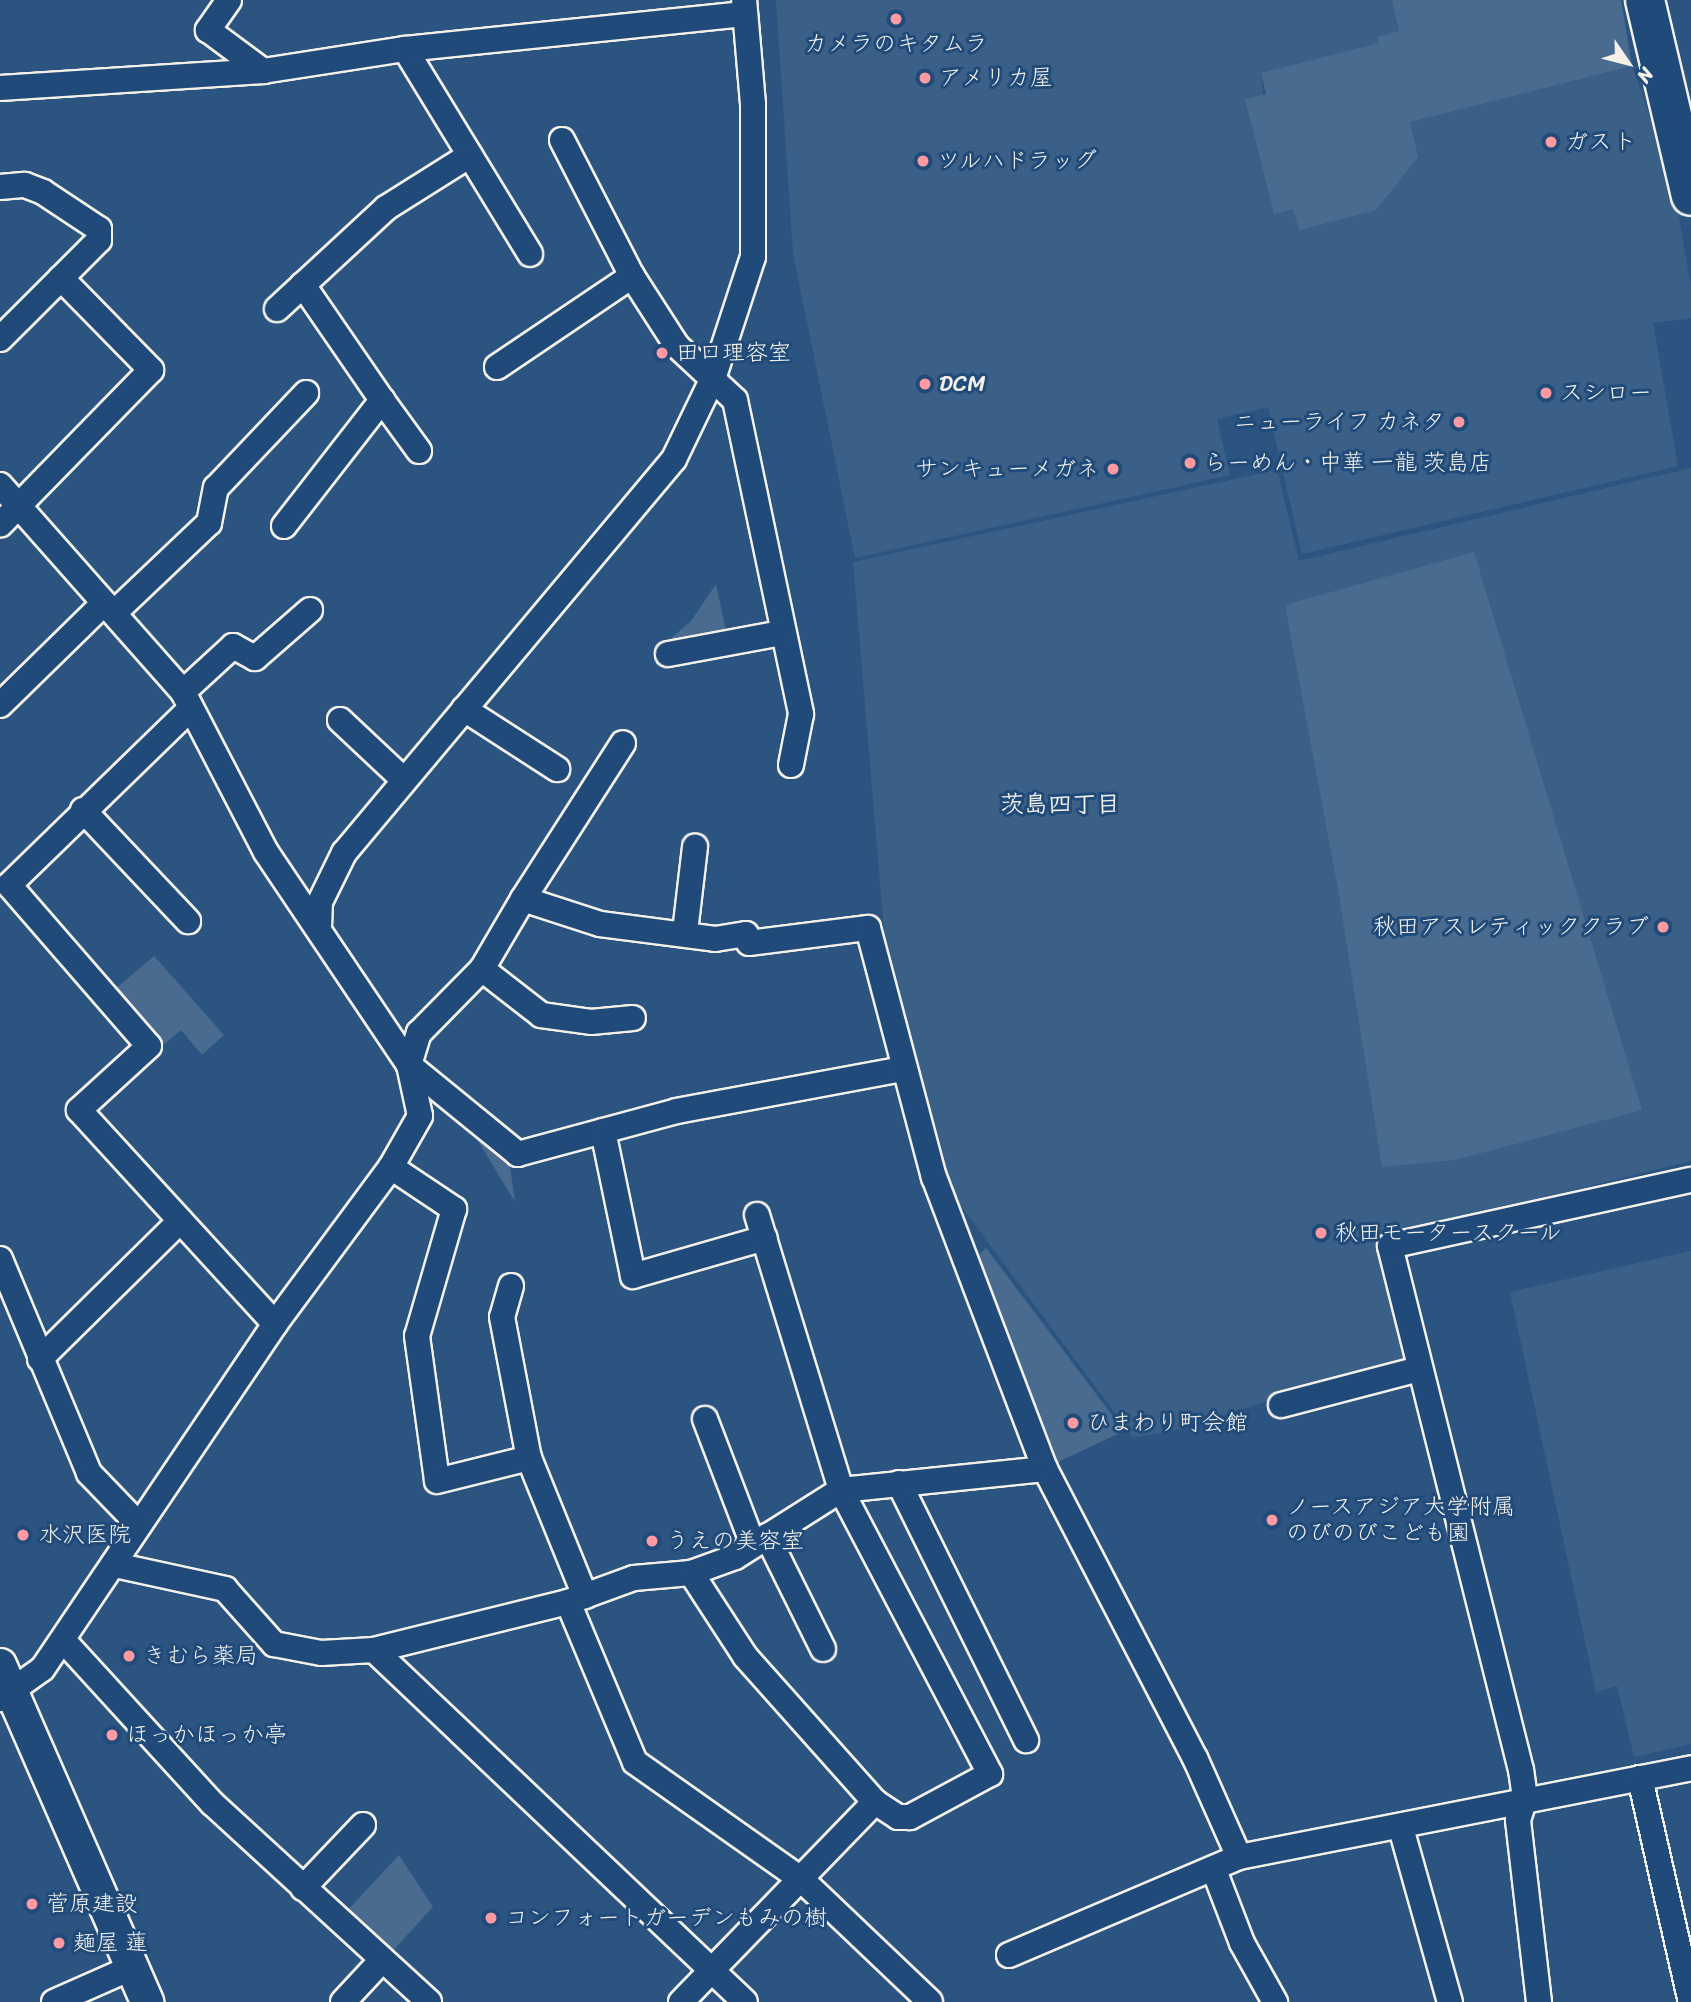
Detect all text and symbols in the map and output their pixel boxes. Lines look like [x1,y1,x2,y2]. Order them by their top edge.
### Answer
marker: カメラのキタムラ [888,11,904,27]
north arrow [1593,28,1663,98]
place label: カメラのキタムラ [804,30,988,58]
text: N [1628,60,1663,90]
place label: アメリカ屋 [939,64,1054,92]
marker: アメリカ屋 [917,70,933,86]
place label: ガスト [1565,128,1634,156]
marker: ガスト [1543,134,1559,150]
place label: ツルハドラッグ [937,147,1098,175]
marker: ツルハドラッグ [915,153,931,169]
place label: 田口理容室 [676,339,791,367]
marker: 田口理容室 [654,345,670,361]
place label: DCM [939,370,986,398]
marker: DCM [917,376,933,392]
place label: スシロー [1560,379,1652,407]
marker: スシロー [1538,385,1554,401]
place label: ニューライフ カネタ [1232,408,1445,436]
marker: ニューライフ カネタ [1451,414,1467,430]
place label: らーめん・中華 一龍 茨島店 [1204,449,1492,477]
place label: サンキューメガネ [915,455,1099,483]
marker: らーめん・中華 一龍 茨島店 [1182,455,1198,471]
marker: サンキューメガネ [1105,461,1121,477]
district label: 茨島四丁目 [1000,791,1120,819]
place label: 秋田アスレティッククラブ [1373,913,1649,941]
marker: 秋田アスレティッククラブ [1655,919,1671,935]
place label: 秋田モータースクール [1335,1219,1565,1247]
marker: 秋田モータースクール [1313,1225,1329,1241]
place label: ひまわり町会館 [1087,1409,1248,1437]
marker: ひまわり町会館 [1065,1415,1081,1431]
place label: ノースアジア大学附属 のびのびこども園 [1286,1493,1516,1547]
marker: ノースアジア大学附属 のびのびこども園 [1264,1512,1280,1528]
place label: 水沢医院 [39,1521,131,1549]
marker: 水沢医院 [13,1525,33,1545]
place label: うえの美容室 [666,1527,804,1555]
marker: うえの美容室 [644,1533,660,1549]
place label: きむら薬局 [143,1642,258,1670]
marker: きむら薬局 [121,1648,137,1664]
place label: ほっかほっか亭 [126,1721,287,1749]
marker: ほっかほっか亭 [104,1727,120,1743]
place label: 菅原建設 [46,1890,138,1918]
marker: 菅原建設 [24,1896,40,1912]
place label: コンフォートガーデンもみの樹 [505,1904,827,1932]
marker: コンフォートガーデンもみの樹 [483,1910,499,1926]
place label: 麺屋 蓮 [73,1929,148,1957]
marker: 麺屋 蓮 [51,1935,67,1951]

